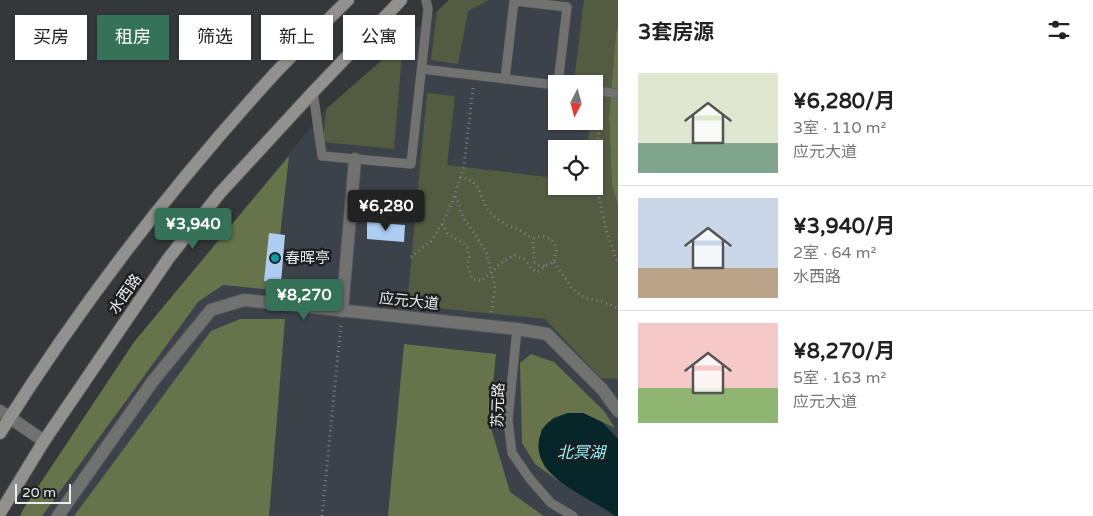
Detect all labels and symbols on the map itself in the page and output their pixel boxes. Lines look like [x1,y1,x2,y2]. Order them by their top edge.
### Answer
north arrow [548,75,602,130]
pin: ¥6,280 [345,190,427,232]
pin: ¥3,940 [152,208,234,250]
place label: 春晖亭 [285,249,330,267]
marker: 春晖亭 [269,252,281,264]
street label: 水西路 [105,270,145,318]
pin: ¥8,270 [263,278,345,321]
street label: 应元大道 [378,289,440,313]
street label: 苏元路 [488,382,508,428]
water label: 北冥湖 [557,443,608,463]
scale bar [15,481,71,504]

